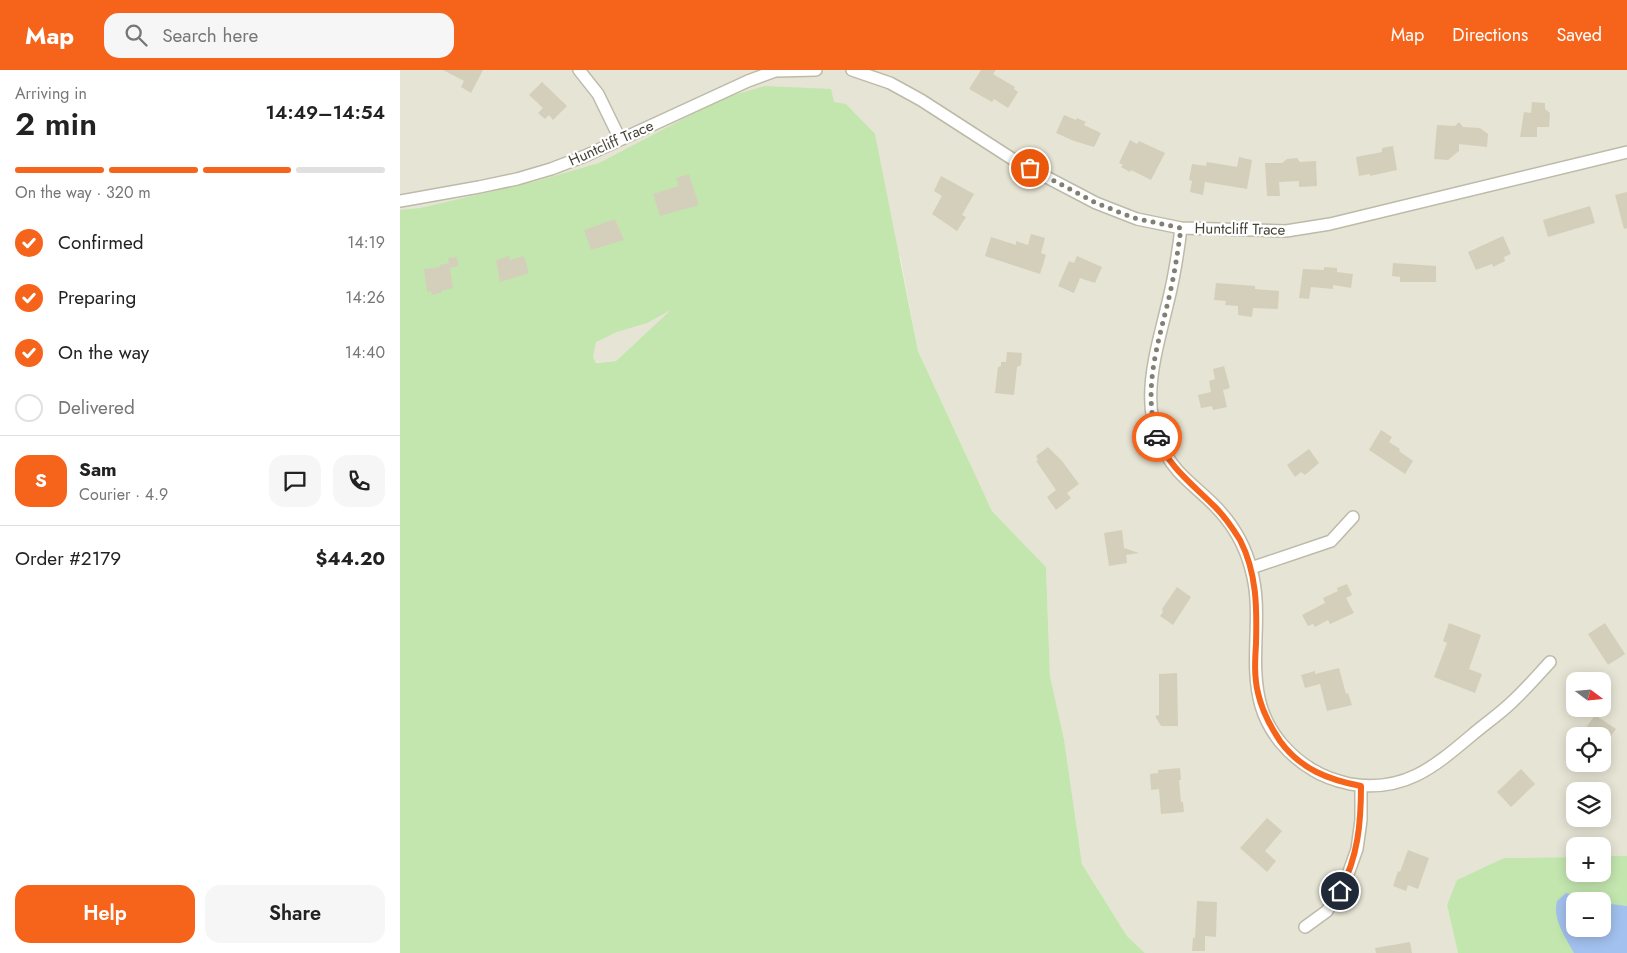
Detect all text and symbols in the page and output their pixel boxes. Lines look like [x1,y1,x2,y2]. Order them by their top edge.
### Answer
search box [104,13,454,58]
text: Map [25,18,74,53]
icon: search [122,21,150,49]
text: Search here [162,22,258,49]
text: Map [1391,22,1424,48]
text: Directions [1452,22,1528,48]
text: Saved [1556,22,1602,48]
text: Arriving in [15,82,87,105]
text: 14:49–14:54 [265,99,385,126]
text: 2 min [15,101,97,147]
street label: Huntcliff Trace [565,114,657,171]
pin [1009,147,1051,189]
icon: bag [1016,154,1044,182]
text: On the way · 320 m [15,181,151,204]
street label: Huntcliff Trace [1194,217,1286,241]
icon: check [15,229,43,257]
text: Confirmed [58,229,144,256]
text: 14:19 [347,231,385,254]
icon: check [15,284,43,312]
text: Preparing [58,284,136,311]
text: 14:26 [345,286,385,309]
icon: check [15,339,43,367]
text: On the way [58,339,149,366]
text: 14:40 [345,341,385,364]
text: Delivered [58,394,135,421]
courier [1132,412,1182,462]
icon: car [1143,423,1171,451]
button: chat [269,455,321,507]
button: phone [333,455,385,507]
text: Sam [79,456,117,483]
text: S [35,467,47,494]
text: Courier · 4.9 [79,483,168,506]
text: Order #2179 [15,545,121,572]
text: $44.20 [315,545,385,572]
north arrow [1566,672,1611,718]
map controls [1566,672,1611,937]
button: locate [1566,727,1611,772]
button: layers [1566,782,1611,827]
button: + [1566,837,1611,882]
pin [1319,870,1361,912]
icon: home [1326,877,1354,905]
button: Help [15,885,195,943]
button: Share [205,885,385,943]
button: − [1566,892,1611,937]

